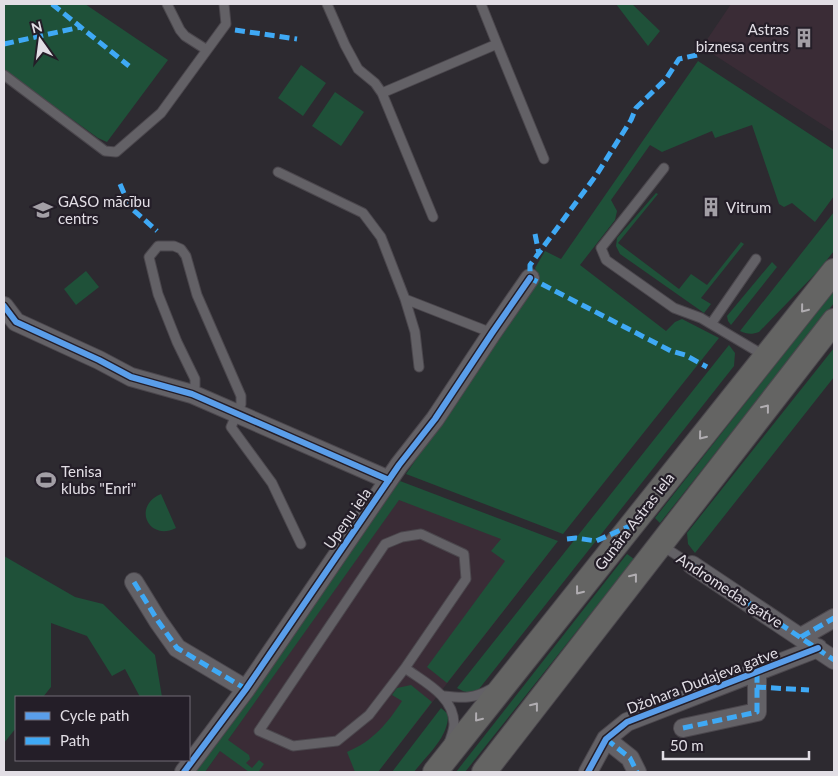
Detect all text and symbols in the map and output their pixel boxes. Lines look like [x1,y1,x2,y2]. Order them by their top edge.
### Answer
north arrow [15,15,65,65]
text: N [29,17,44,36]
place label: Astras biznesa centrs [696,20,789,55]
building icon: Astras biznesa centrs [793,27,815,49]
place label: GASO mācību centrs [58,192,150,227]
building icon: Vitrum [700,196,722,218]
place label: Vitrum [726,198,771,216]
school or university icon: GASO mācību centrs [32,199,54,221]
one-way arrow [800,304,809,313]
one-way arrow [761,405,769,414]
one-way arrow [700,430,708,439]
place label: Tenisa klubs "Enri" [61,462,136,497]
sports icon: Tenisa klubs "Enri" [35,469,57,491]
street label: Gunāra Astras iela [590,469,678,573]
street label: Upeņu iela [319,484,375,552]
street label: Andromedas gatve [674,549,787,631]
one-way arrow [628,573,637,583]
one-way arrow [577,585,585,594]
street label: Džohara Dudajeva gatve [624,643,780,717]
legend [15,696,190,761]
one-way arrow [529,703,537,712]
text: Cycle path [60,706,129,724]
one-way arrow [476,712,484,721]
scale bar [663,728,809,760]
text: Path [60,731,90,749]
text: 50 m [670,736,704,754]

